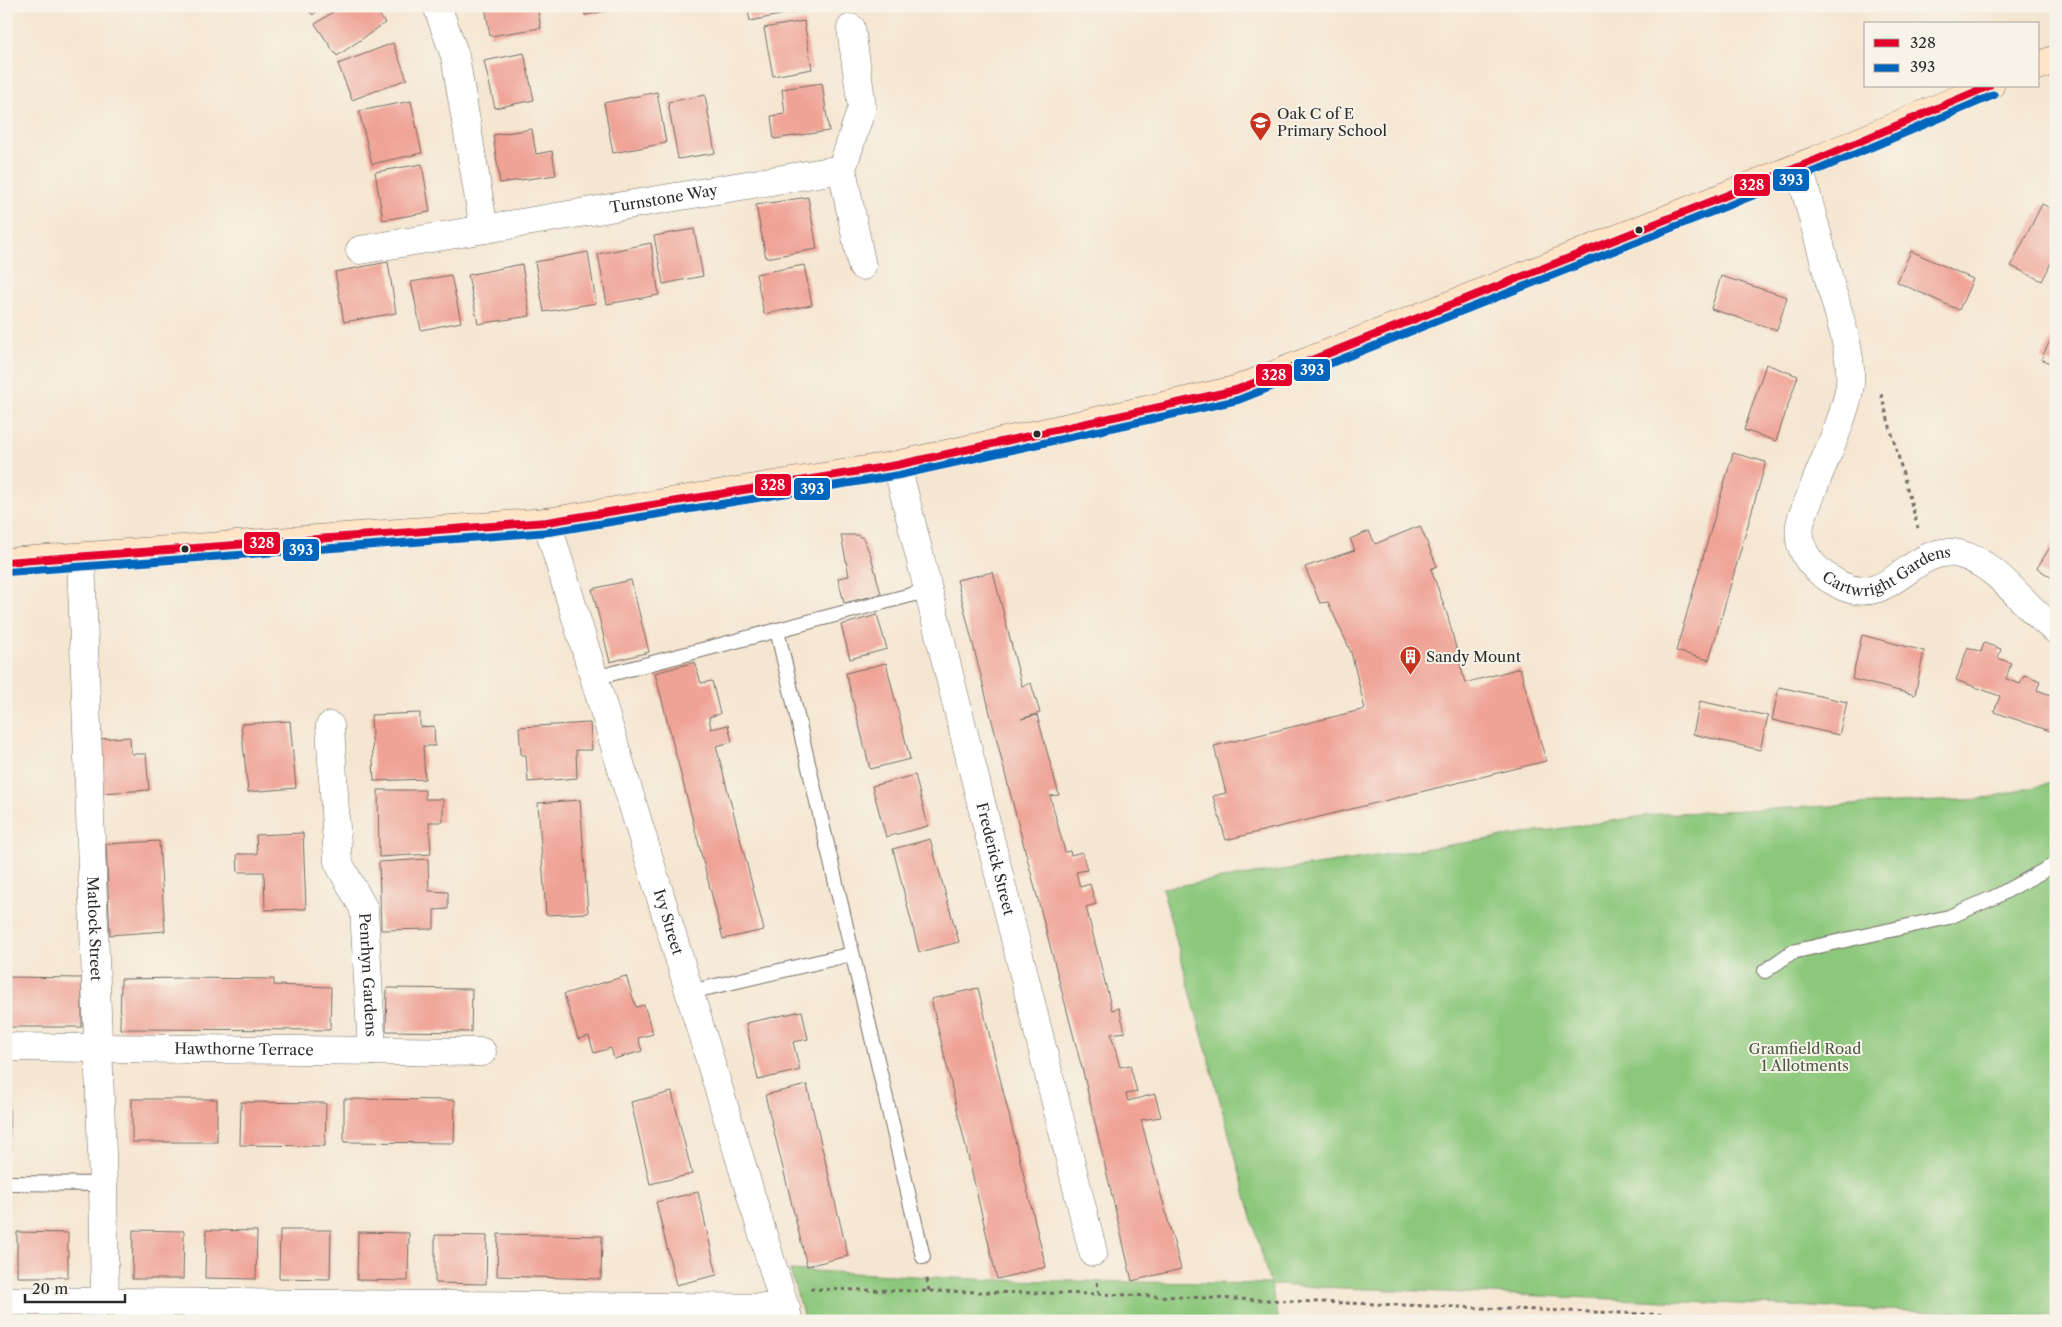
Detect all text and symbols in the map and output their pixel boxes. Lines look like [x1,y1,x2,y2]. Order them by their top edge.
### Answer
legend [1864,22,2040,88]
text: 328 [1910,33,1936,52]
text: 393 [1910,57,1935,76]
place label: Oak C of E Primary School [1277,104,1388,140]
school or university icon: Oak C of E Primary School [1249,111,1273,142]
line badge: 393 [1772,168,1810,192]
text: 393 [1779,171,1803,189]
line badge: 328 [1733,173,1771,197]
text: 328 [1740,176,1764,194]
street label: Turnstone Way [608,180,720,217]
unlabelled marker [1634,225,1644,235]
line badge: 393 [1293,358,1331,382]
text: 393 [1300,361,1324,379]
line badge: 328 [1255,363,1293,387]
text: 328 [1262,366,1286,384]
unlabelled marker [1032,429,1042,439]
line badge: 328 [754,473,792,497]
text: 328 [761,476,785,494]
line badge: 393 [793,477,831,501]
text: 393 [800,480,824,498]
line badge: 328 [243,531,281,555]
text: 328 [250,534,274,552]
line badge: 393 [282,538,320,562]
text: 393 [289,541,313,559]
street label: Cartwright Gardens [1819,543,1951,600]
unlabelled marker [180,544,190,554]
building icon: Sandy Mount [1398,645,1422,676]
place label: Sandy Mount [1426,647,1522,666]
street label: Frederick Street [972,801,1019,918]
street label: Matlock Street [83,876,106,982]
street label: Ivy Street [650,887,688,958]
street label: Penrhyn Gardens [355,912,381,1037]
street label: Hawthorne Terrace [174,1039,314,1059]
park label: Gramfield Road 1 Allotments [1749,1039,1861,1075]
scale bar [25,1272,125,1304]
text: 20 m [32,1279,68,1298]

